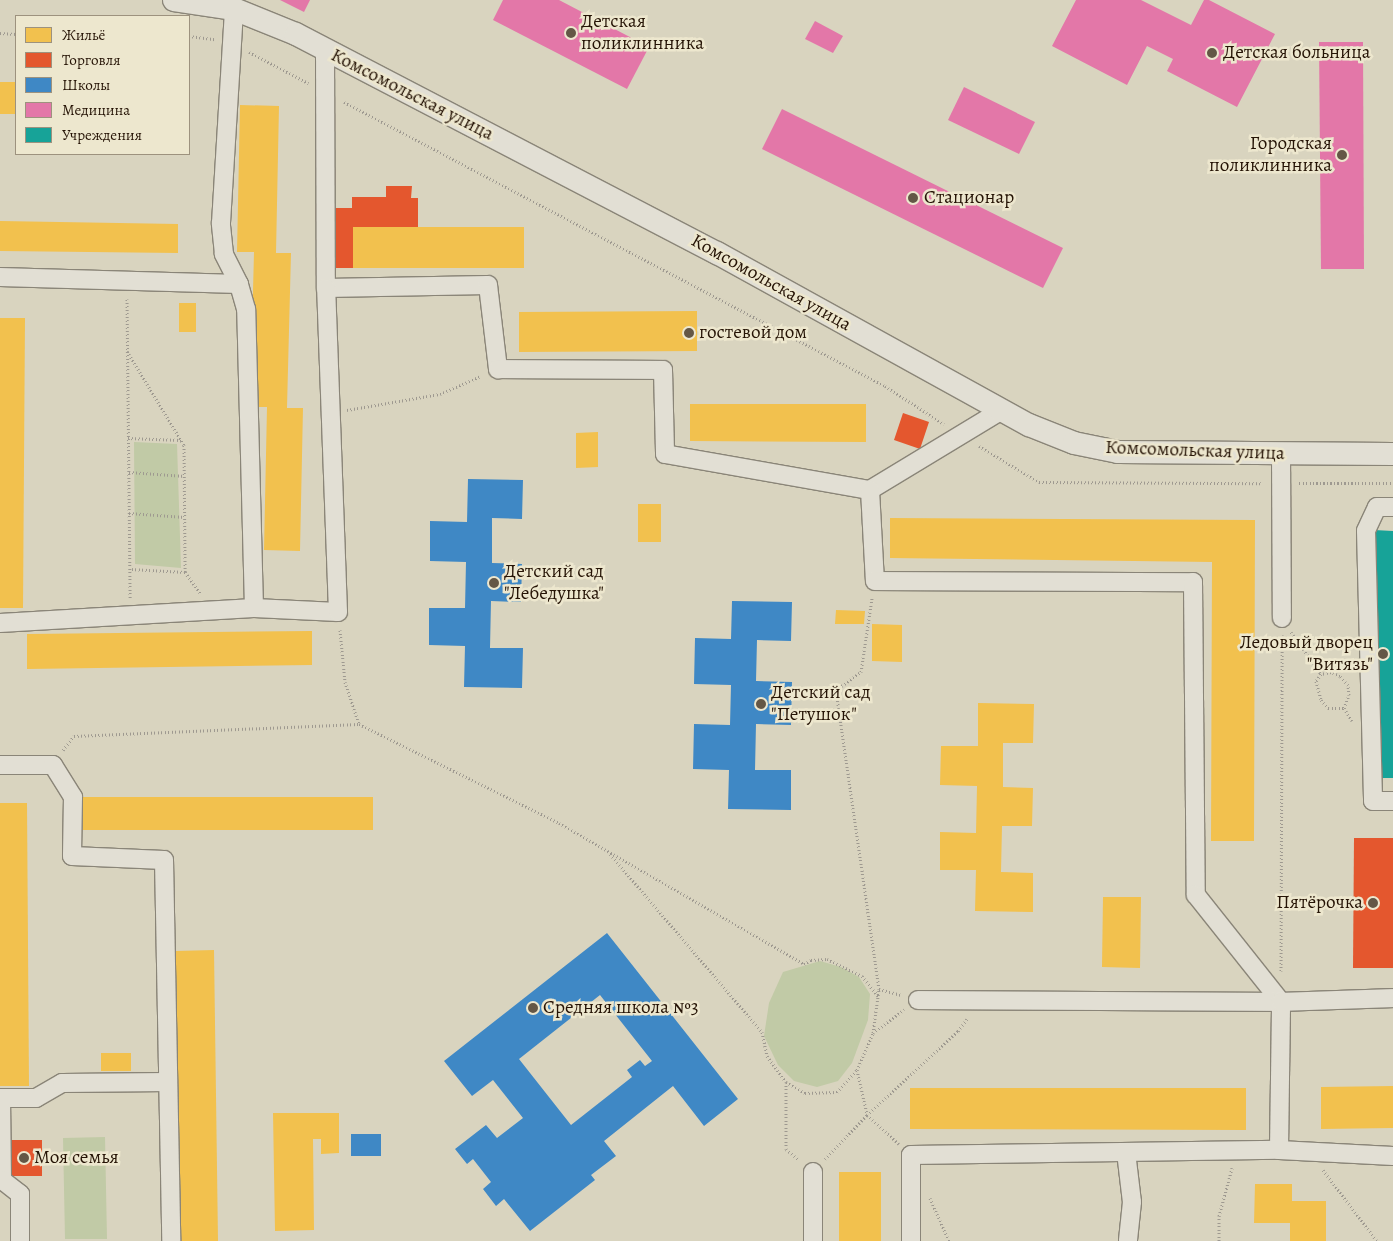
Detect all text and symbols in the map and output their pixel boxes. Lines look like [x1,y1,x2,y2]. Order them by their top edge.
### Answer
place label: Детская поликлинника [581,11,704,55]
legend [15,15,190,155]
text: Жильё [62,25,105,45]
marker: Детская поликлинника [565,27,577,39]
place label: Детская больница [1223,42,1370,64]
street label: Комсомольская улица [327,44,497,146]
marker: Детская больница [1205,46,1219,60]
text: Торговля [62,50,120,70]
text: Школы [62,75,110,95]
text: Медицина [62,100,130,120]
text: Учреждения [62,125,142,145]
place label: Городская поликлинника [1209,133,1332,177]
marker: Городская поликлинника [1336,149,1348,161]
place label: Стационар [924,187,1014,209]
marker: Стационар [906,191,920,205]
street label: Комсомольская улица [687,230,855,336]
place label: гостевой дом [699,322,807,344]
marker: гостевой дом [683,327,695,339]
street label: Комсомольская улица [1105,436,1285,466]
place label: Детский сад "Лебедушка" [504,561,604,605]
marker: Детский сад "Лебедушка" [488,577,500,589]
place label: Ледовый дворец "Витязь" [1240,632,1373,676]
marker: Ледовый дворец "Витязь" [1377,648,1389,660]
place label: Детский сад "Петушок" [771,682,870,726]
marker: Детский сад "Петушок" [755,698,767,710]
place label: Пятёрочка [1276,892,1363,914]
marker: Пятёрочка [1367,897,1379,909]
place label: Средняя школа №3 [543,997,699,1019]
marker: Средняя школа №3 [527,1002,539,1014]
place label: Моя семья [34,1147,119,1169]
marker: Моя семья [18,1152,30,1164]

